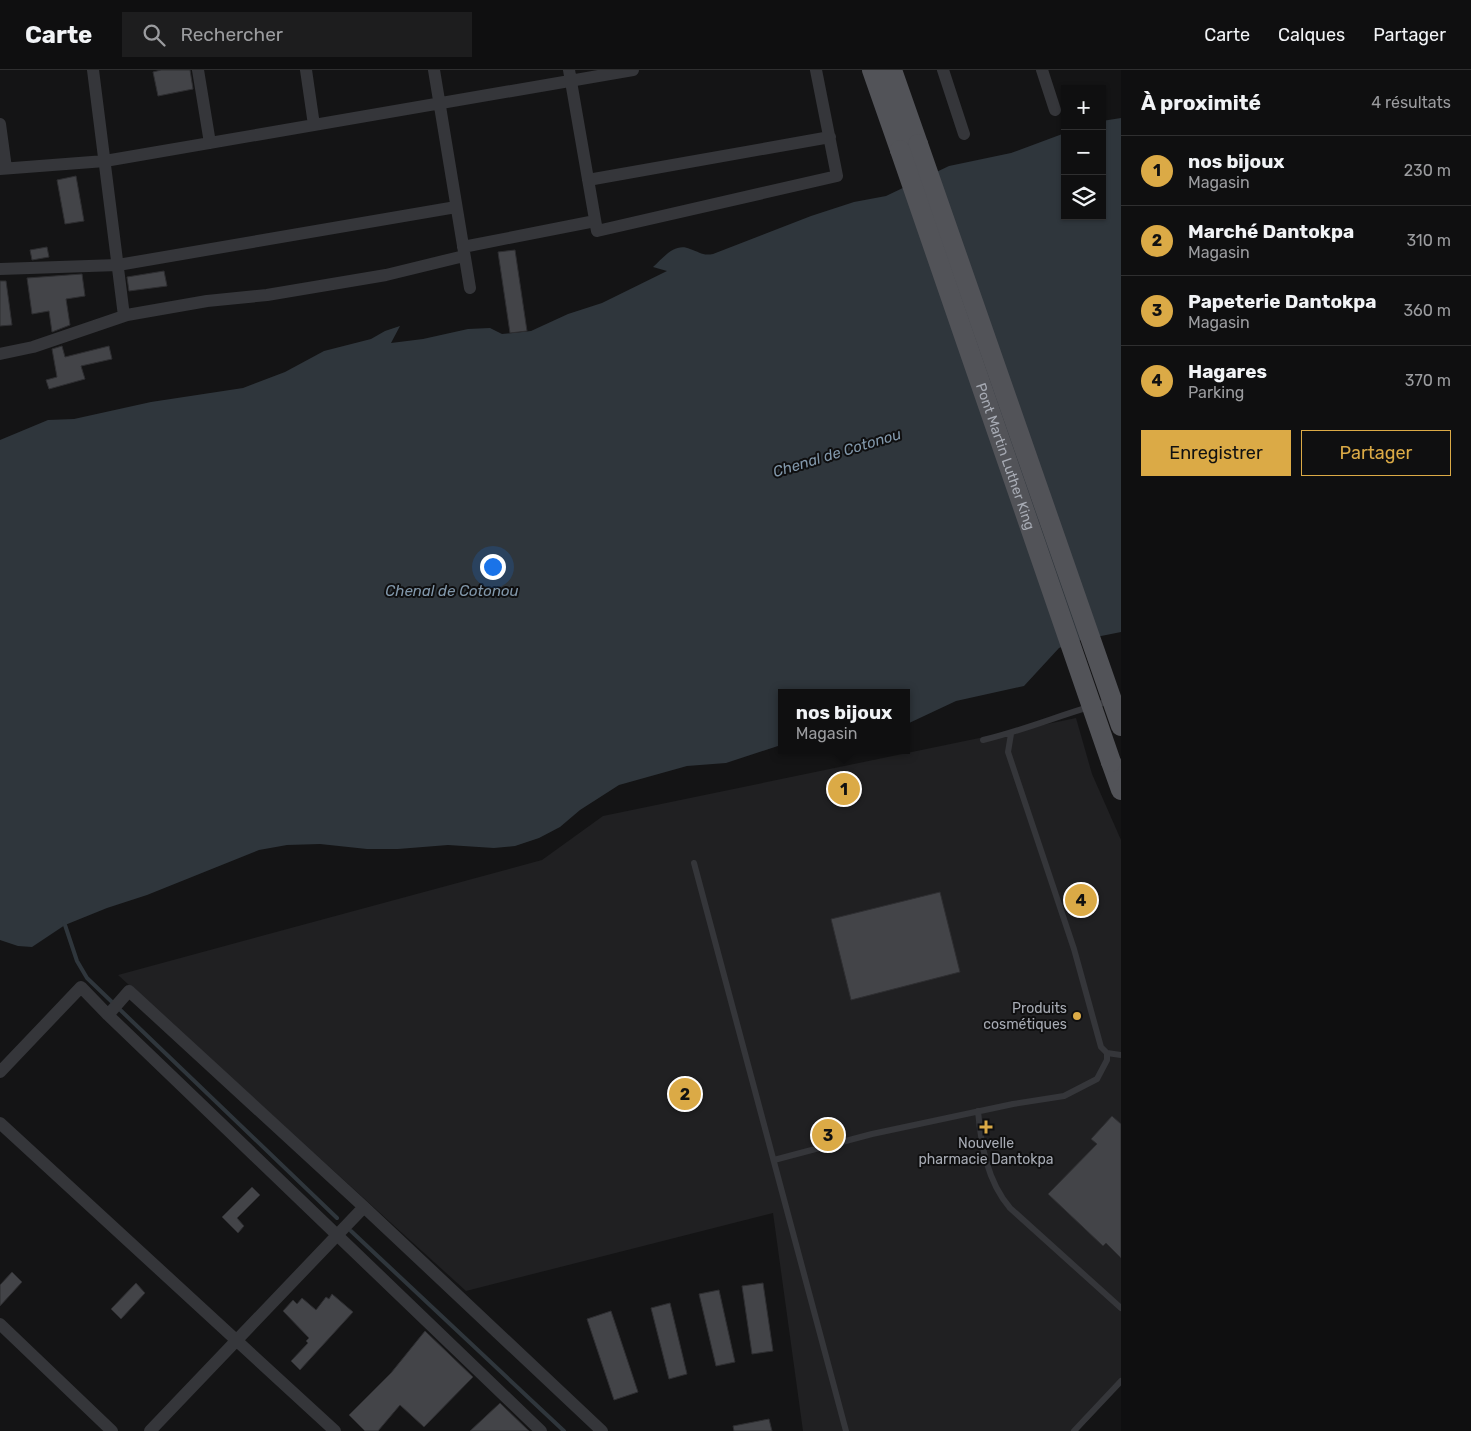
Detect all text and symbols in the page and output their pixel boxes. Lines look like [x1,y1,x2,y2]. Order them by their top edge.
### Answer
search box [122,12,472,57]
text: Carte [25,21,92,49]
icon: search [140,21,168,49]
text: Rechercher [180,23,283,46]
text: Carte [1204,24,1250,46]
text: Calques [1278,24,1345,46]
text: Partager [1373,24,1446,46]
map controls [1061,85,1106,220]
button: + [1061,85,1106,130]
text: À proximité [1141,90,1261,115]
text: 4 résultats [1371,93,1451,112]
button: − [1061,130,1106,175]
text: nos bijoux [1188,150,1285,173]
text: 1 [1153,161,1161,180]
text: 230 m [1404,161,1451,180]
text: Magasin [1188,173,1250,192]
button: layers [1061,175,1106,220]
text: Marché Dantokpa [1188,220,1354,243]
text: 2 [1152,231,1162,250]
text: 310 m [1407,231,1451,250]
text: Magasin [1188,243,1250,262]
text: Papeterie Dantokpa [1188,290,1376,313]
text: 3 [1152,301,1162,320]
text: 360 m [1403,301,1451,320]
text: Magasin [1188,313,1250,332]
text: Hagares [1188,360,1267,383]
text: 4 [1152,371,1162,390]
text: 370 m [1405,371,1451,390]
street label: Pont Martin Luther King [972,381,1039,532]
text: Parking [1188,383,1244,402]
water label: Chenal de Cotonou [771,425,903,481]
button: Enregistrer [1141,430,1291,476]
button: Partager [1301,430,1451,476]
your location [480,554,506,580]
water label: Chenal de Cotonou [385,582,519,600]
popup [778,689,910,754]
text: nos bijoux [796,701,892,724]
text: Magasin [796,724,857,743]
pin: 1 [828,770,860,808]
pin: 4 [1065,881,1097,919]
place label: Produits cosmétiques [983,1000,1067,1033]
marker: Produits cosmétiques [1071,1010,1083,1022]
pin: 2 [669,1075,701,1113]
pin: 3 [812,1116,844,1154]
marker: Nouvelle pharmacie Dantokpa [980,1121,992,1133]
place label: Nouvelle pharmacie Dantokpa [918,1135,1054,1168]

